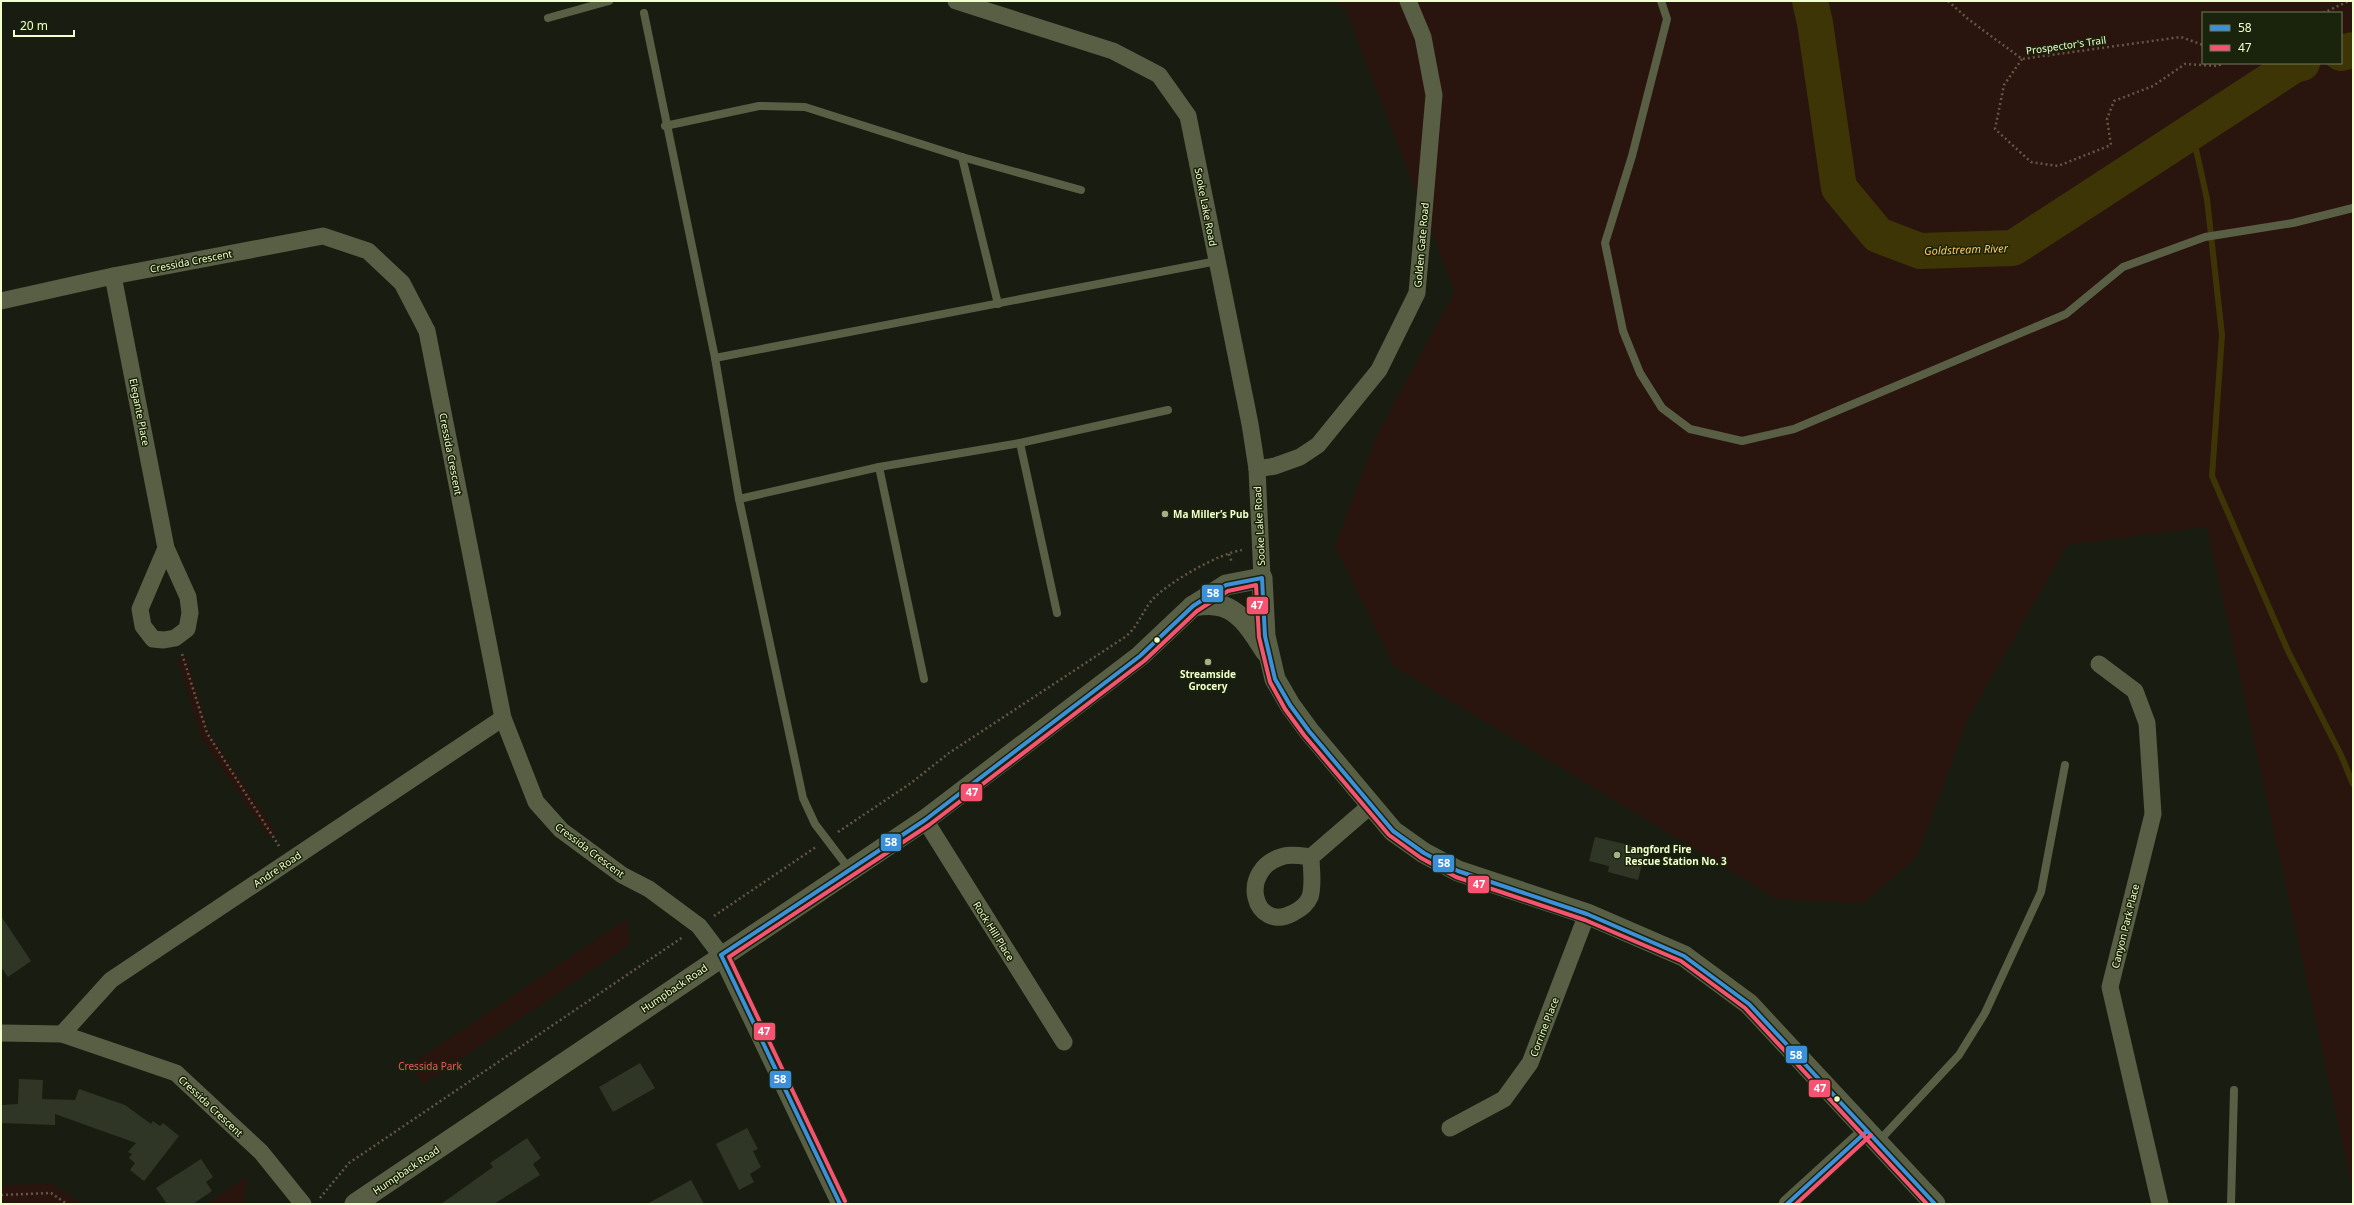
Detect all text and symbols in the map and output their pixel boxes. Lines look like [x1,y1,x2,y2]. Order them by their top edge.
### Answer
scale bar [14,12,74,38]
legend [2202,12,2342,64]
text: 20 m [20,17,48,34]
text: 58 [2238,19,2252,36]
street label: Prospector's Trail [2025,32,2107,58]
text: 47 [2238,39,2252,56]
street label: Sooke Lake Road [1192,167,1220,247]
street label: Golden Gate Road [1410,202,1432,288]
water label: Goldstream River [1924,240,2009,258]
street label: Cressida Crescent [149,246,234,276]
street label: Elegante Place [127,377,153,447]
street label: Cressida Crescent [436,412,466,497]
street label: Sooke Lake Road [1250,486,1268,566]
place label: Ma Miller’s Pub [1173,507,1249,521]
marker: Ma Miller’s Pub [1160,509,1170,519]
line badge: 58 [1201,584,1224,603]
text: 58 [1207,585,1219,600]
line badge: 47 [1246,596,1269,615]
text: 47 [1251,597,1263,612]
unlabelled marker [1152,635,1162,645]
marker: Streamside Grocery [1203,657,1213,667]
place label: Streamside Grocery [1180,667,1236,693]
line badge: 47 [960,783,983,802]
text: 47 [966,784,978,799]
street label: Cressida Crescent [553,819,628,881]
line badge: 58 [880,833,902,852]
text: 58 [885,834,897,849]
place label: Langford Fire Rescue Station No. 3 [1625,842,1727,868]
street label: Andre Road [250,848,304,890]
marker: Langford Fire Rescue Station No. 3 [1612,850,1622,860]
line badge: 58 [1432,854,1455,873]
text: 58 [1438,855,1450,870]
line badge: 47 [1467,875,1490,894]
text: 47 [1473,876,1485,891]
street label: Canyon Park Place [2108,882,2142,970]
street label: Rock Hill Place [970,899,1018,964]
street label: Humpback Road [638,960,710,1016]
street label: Corrine Place [1526,995,1562,1059]
line badge: 47 [753,1022,776,1041]
text: 47 [758,1023,770,1038]
line badge: 58 [1785,1045,1808,1064]
text: 58 [1790,1047,1802,1062]
park label: Cressida Park [398,1059,462,1073]
line badge: 58 [769,1070,792,1089]
text: 58 [774,1071,786,1086]
street label: Cressida Crescent [176,1072,247,1140]
line badge: 47 [1808,1079,1831,1098]
text: 47 [1814,1080,1826,1095]
unlabelled marker [1832,1094,1842,1104]
street label: Humpback Road [370,1142,442,1198]

